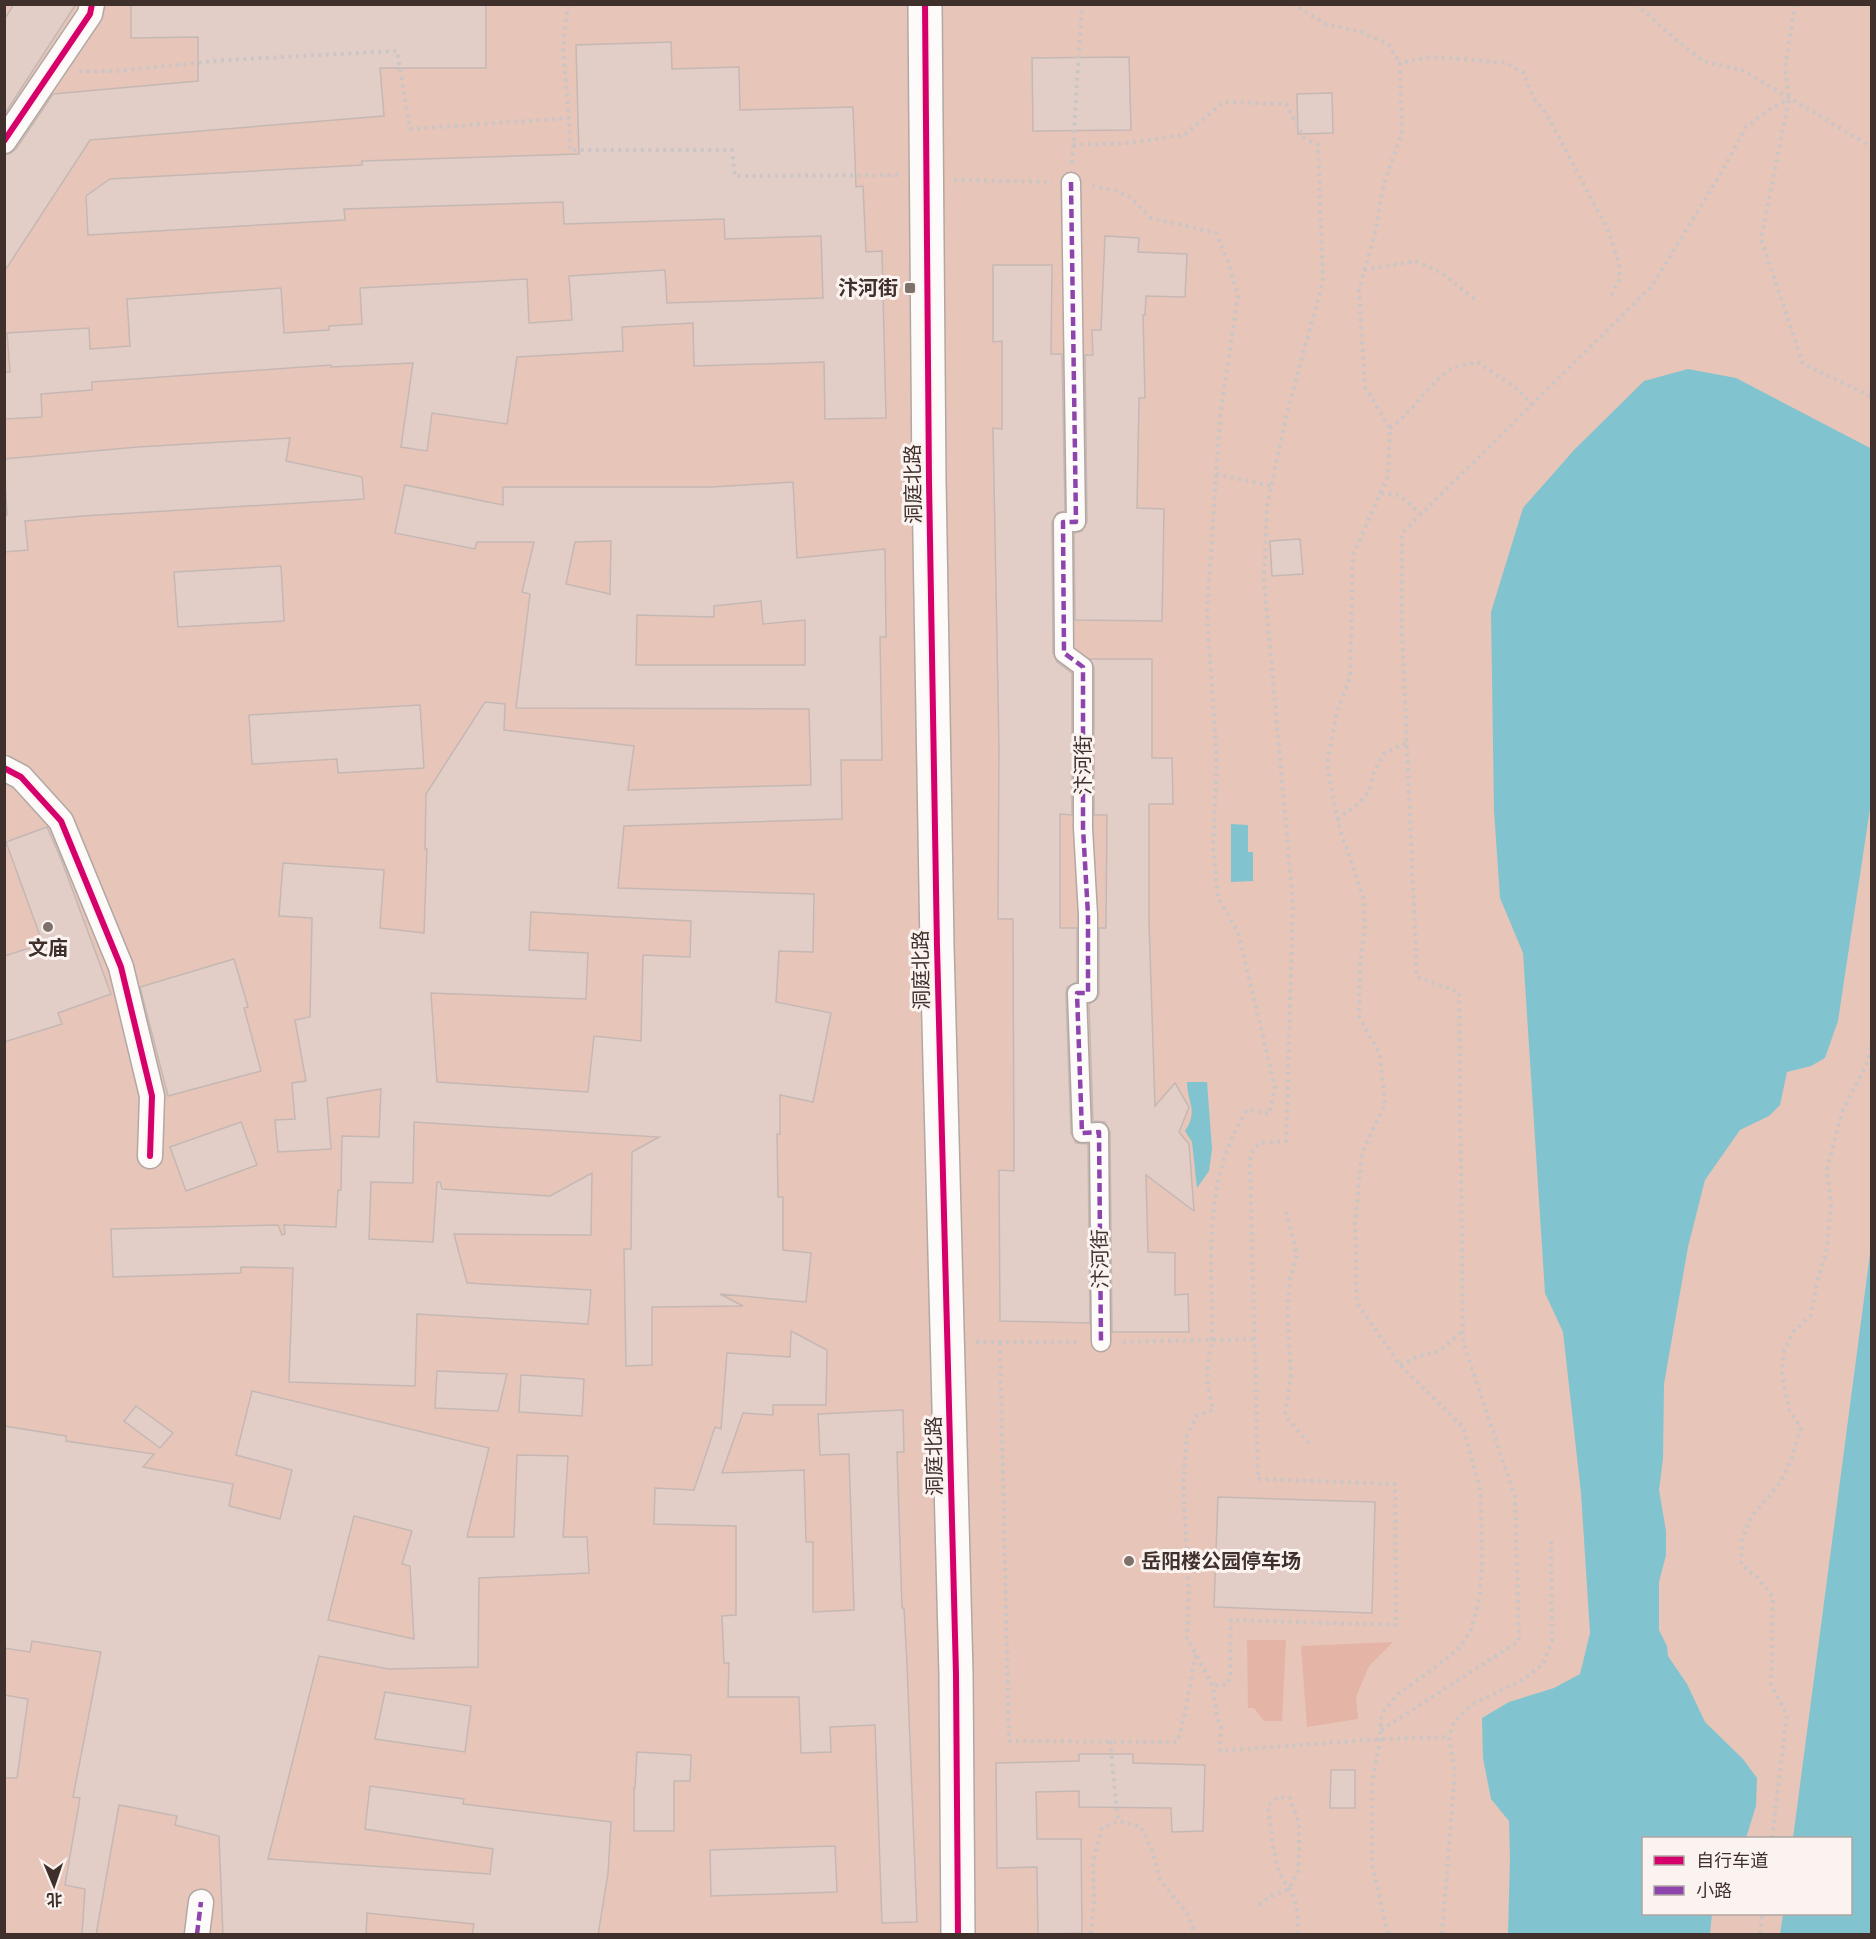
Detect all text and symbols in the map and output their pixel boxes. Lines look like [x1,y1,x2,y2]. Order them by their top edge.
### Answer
place label: 汴河街 [838,275,898,301]
marker: 汴河街 [903,281,917,295]
street label: 洞庭北路 [899,444,927,524]
street label: 汴河街 [1070,735,1096,795]
marker: 文庙 [41,920,55,934]
street label: 洞庭北路 [907,930,935,1010]
place label: 文庙 [28,935,68,961]
street label: 汴河街 [1086,1229,1114,1289]
street label: 洞庭北路 [920,1416,948,1496]
place label: 岳阳楼公园停车场 [1141,1548,1301,1574]
marker: 岳阳楼公园停车场 [1122,1554,1136,1568]
legend [1642,1837,1852,1915]
text: 自行车道 [1696,1849,1768,1872]
north arrow [24,1855,84,1915]
text: 小路 [1696,1879,1732,1902]
text: 北 [46,1889,63,1910]

